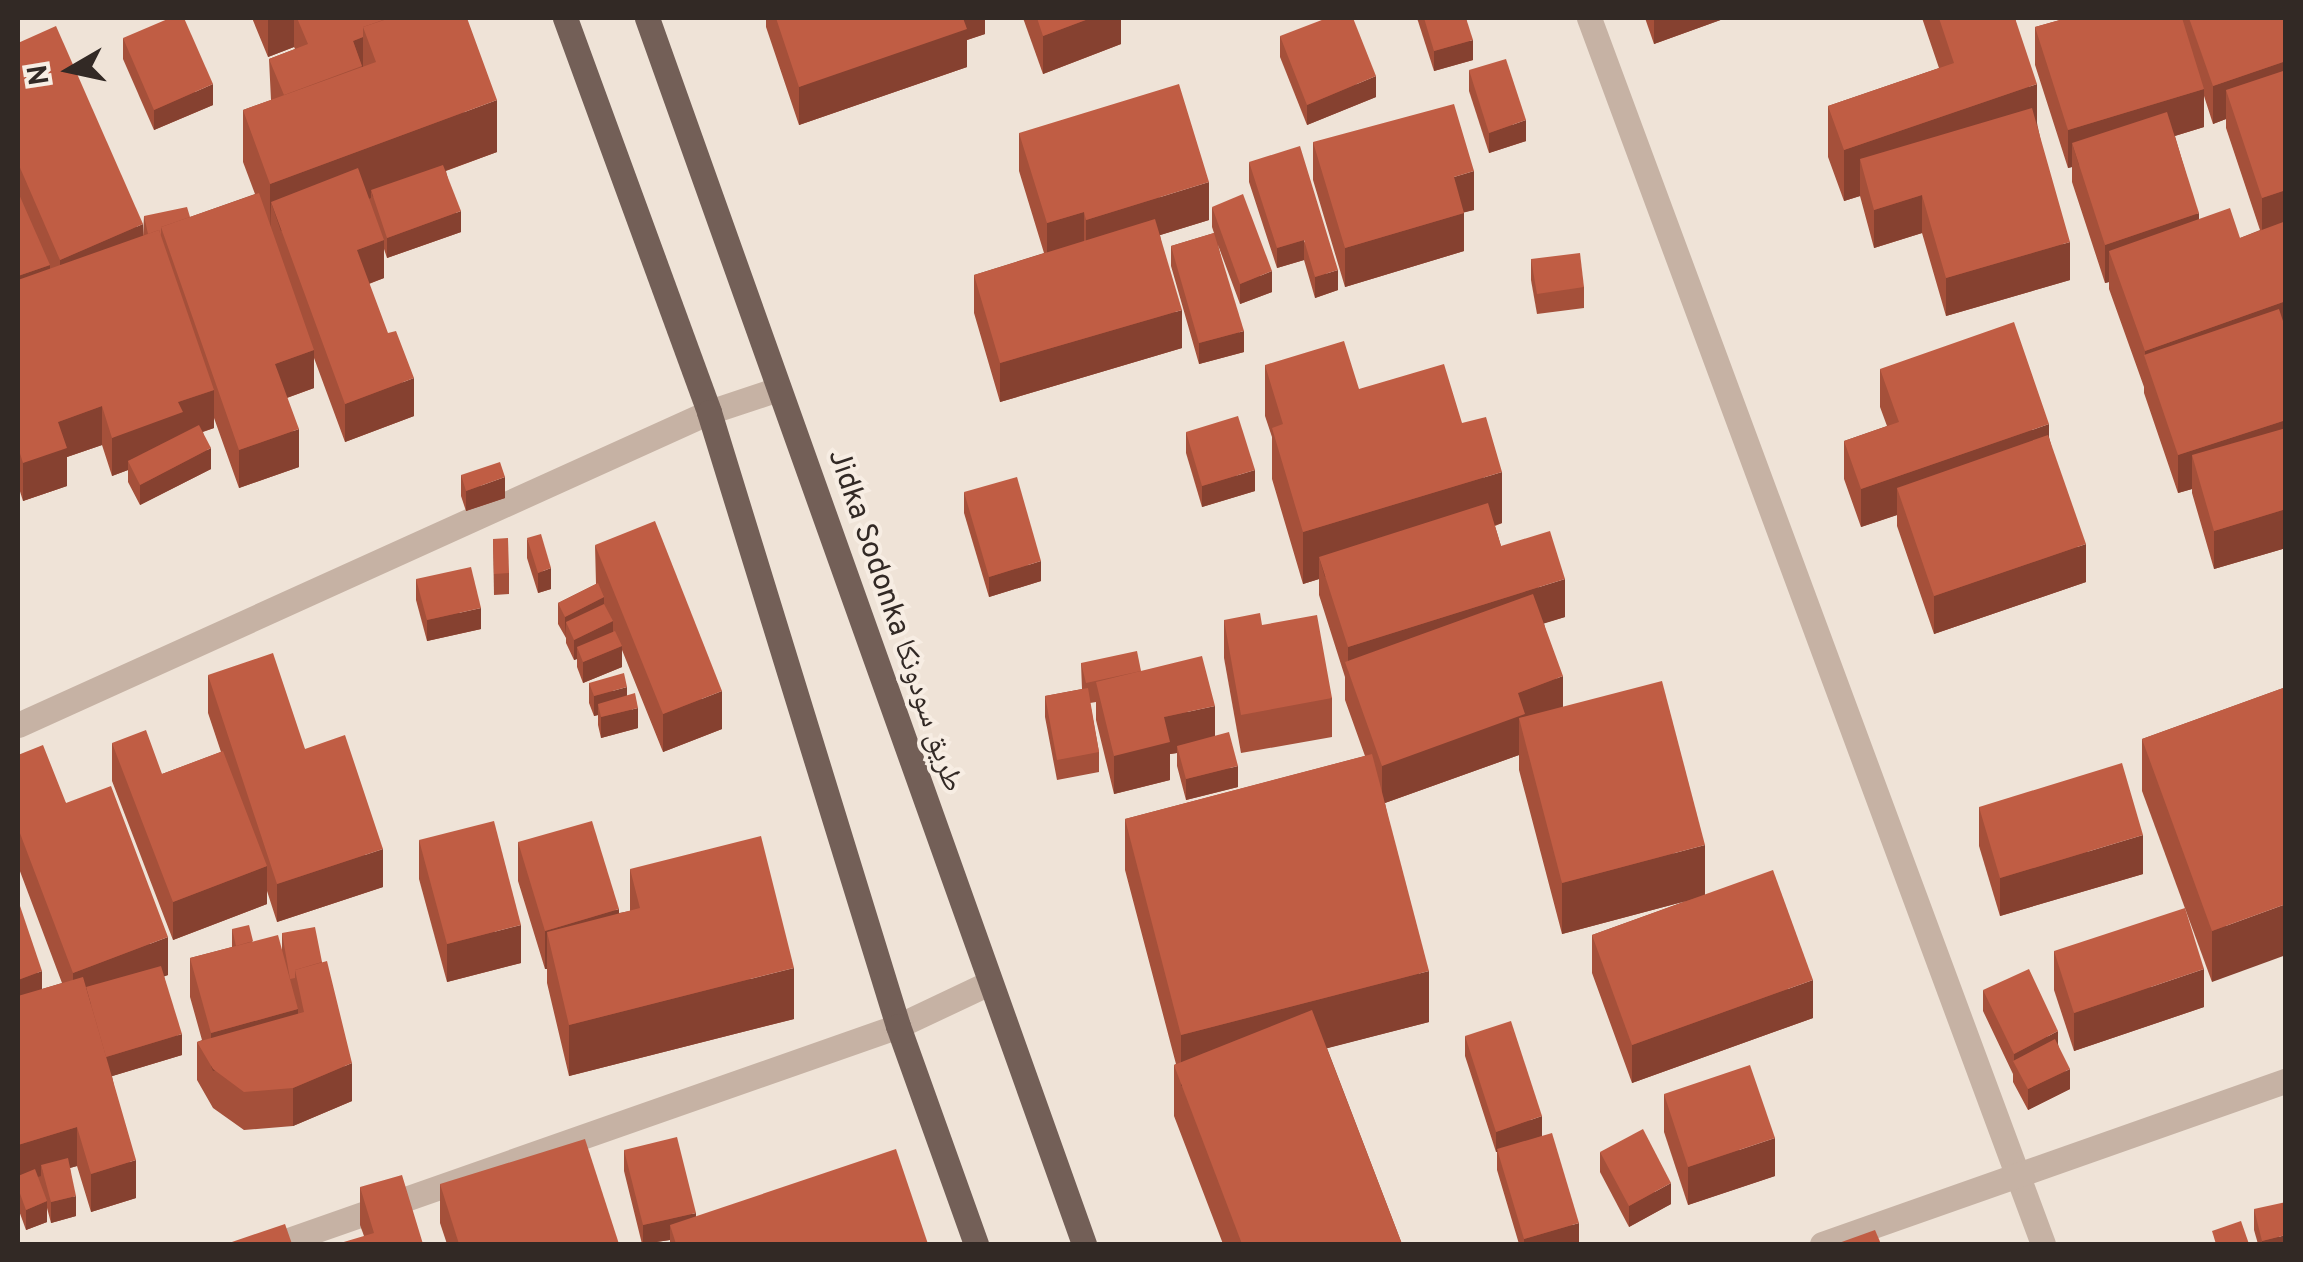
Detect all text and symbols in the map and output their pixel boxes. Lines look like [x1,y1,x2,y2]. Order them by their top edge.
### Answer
north arrow [20,20,120,120]
text: N [21,62,60,87]
street label: Jidka Sodonka طريق سودونكا [818,445,970,797]

